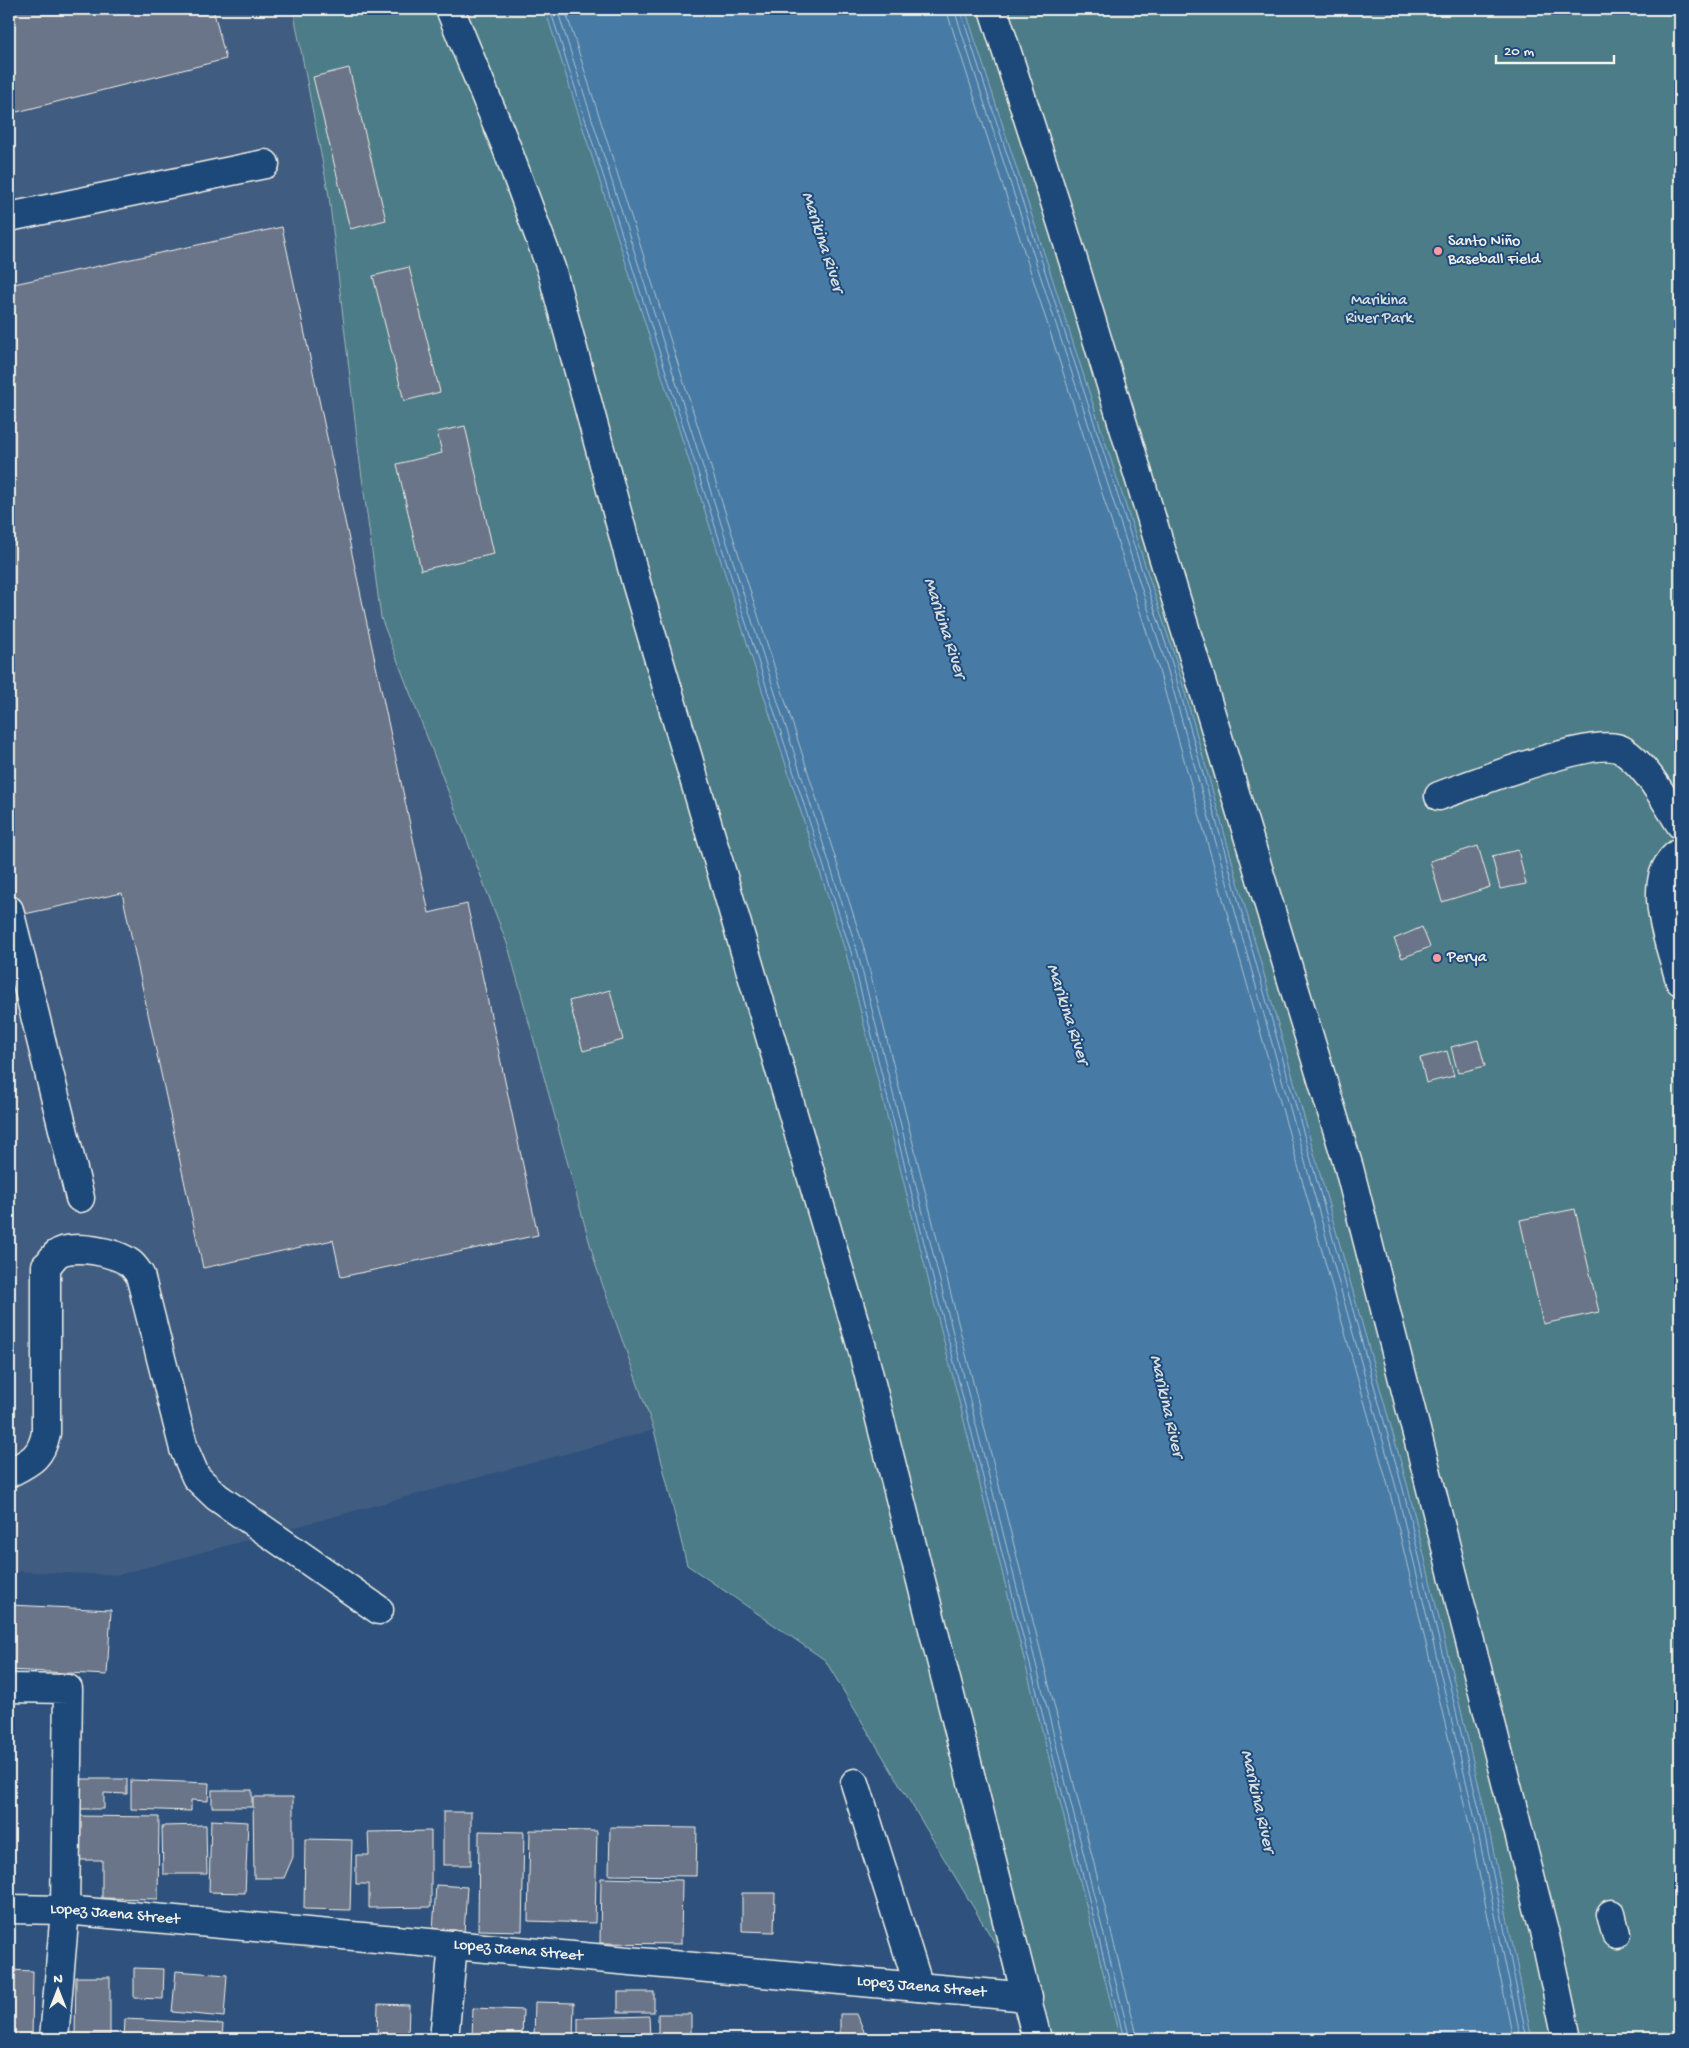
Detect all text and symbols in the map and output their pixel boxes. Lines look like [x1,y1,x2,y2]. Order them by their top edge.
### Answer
scale bar [1496,32,1614,64]
text: 20 m [1504,43,1534,61]
water label: Marikina River [796,189,849,298]
place label: Santo Niño Baseball Field [1447,233,1542,270]
marker: Santo Niño Baseball Field [1432,245,1444,257]
park label: Marikina River Park [1345,292,1414,329]
water label: Marikina River [918,575,971,684]
place label: Perya [1446,949,1488,968]
marker: Perya [1431,952,1443,964]
water label: Marikina River [1041,961,1094,1070]
water label: Marikina River [1144,1353,1189,1463]
water label: Marikina River [1235,1748,1280,1858]
street label: Lopez Jaena Street [50,1900,182,1930]
street label: Lopez Jaena Street [453,1936,585,1966]
north arrow [32,1966,82,2016]
text: N [53,1971,63,1988]
street label: Lopez Jaena Street [856,1972,988,2003]

